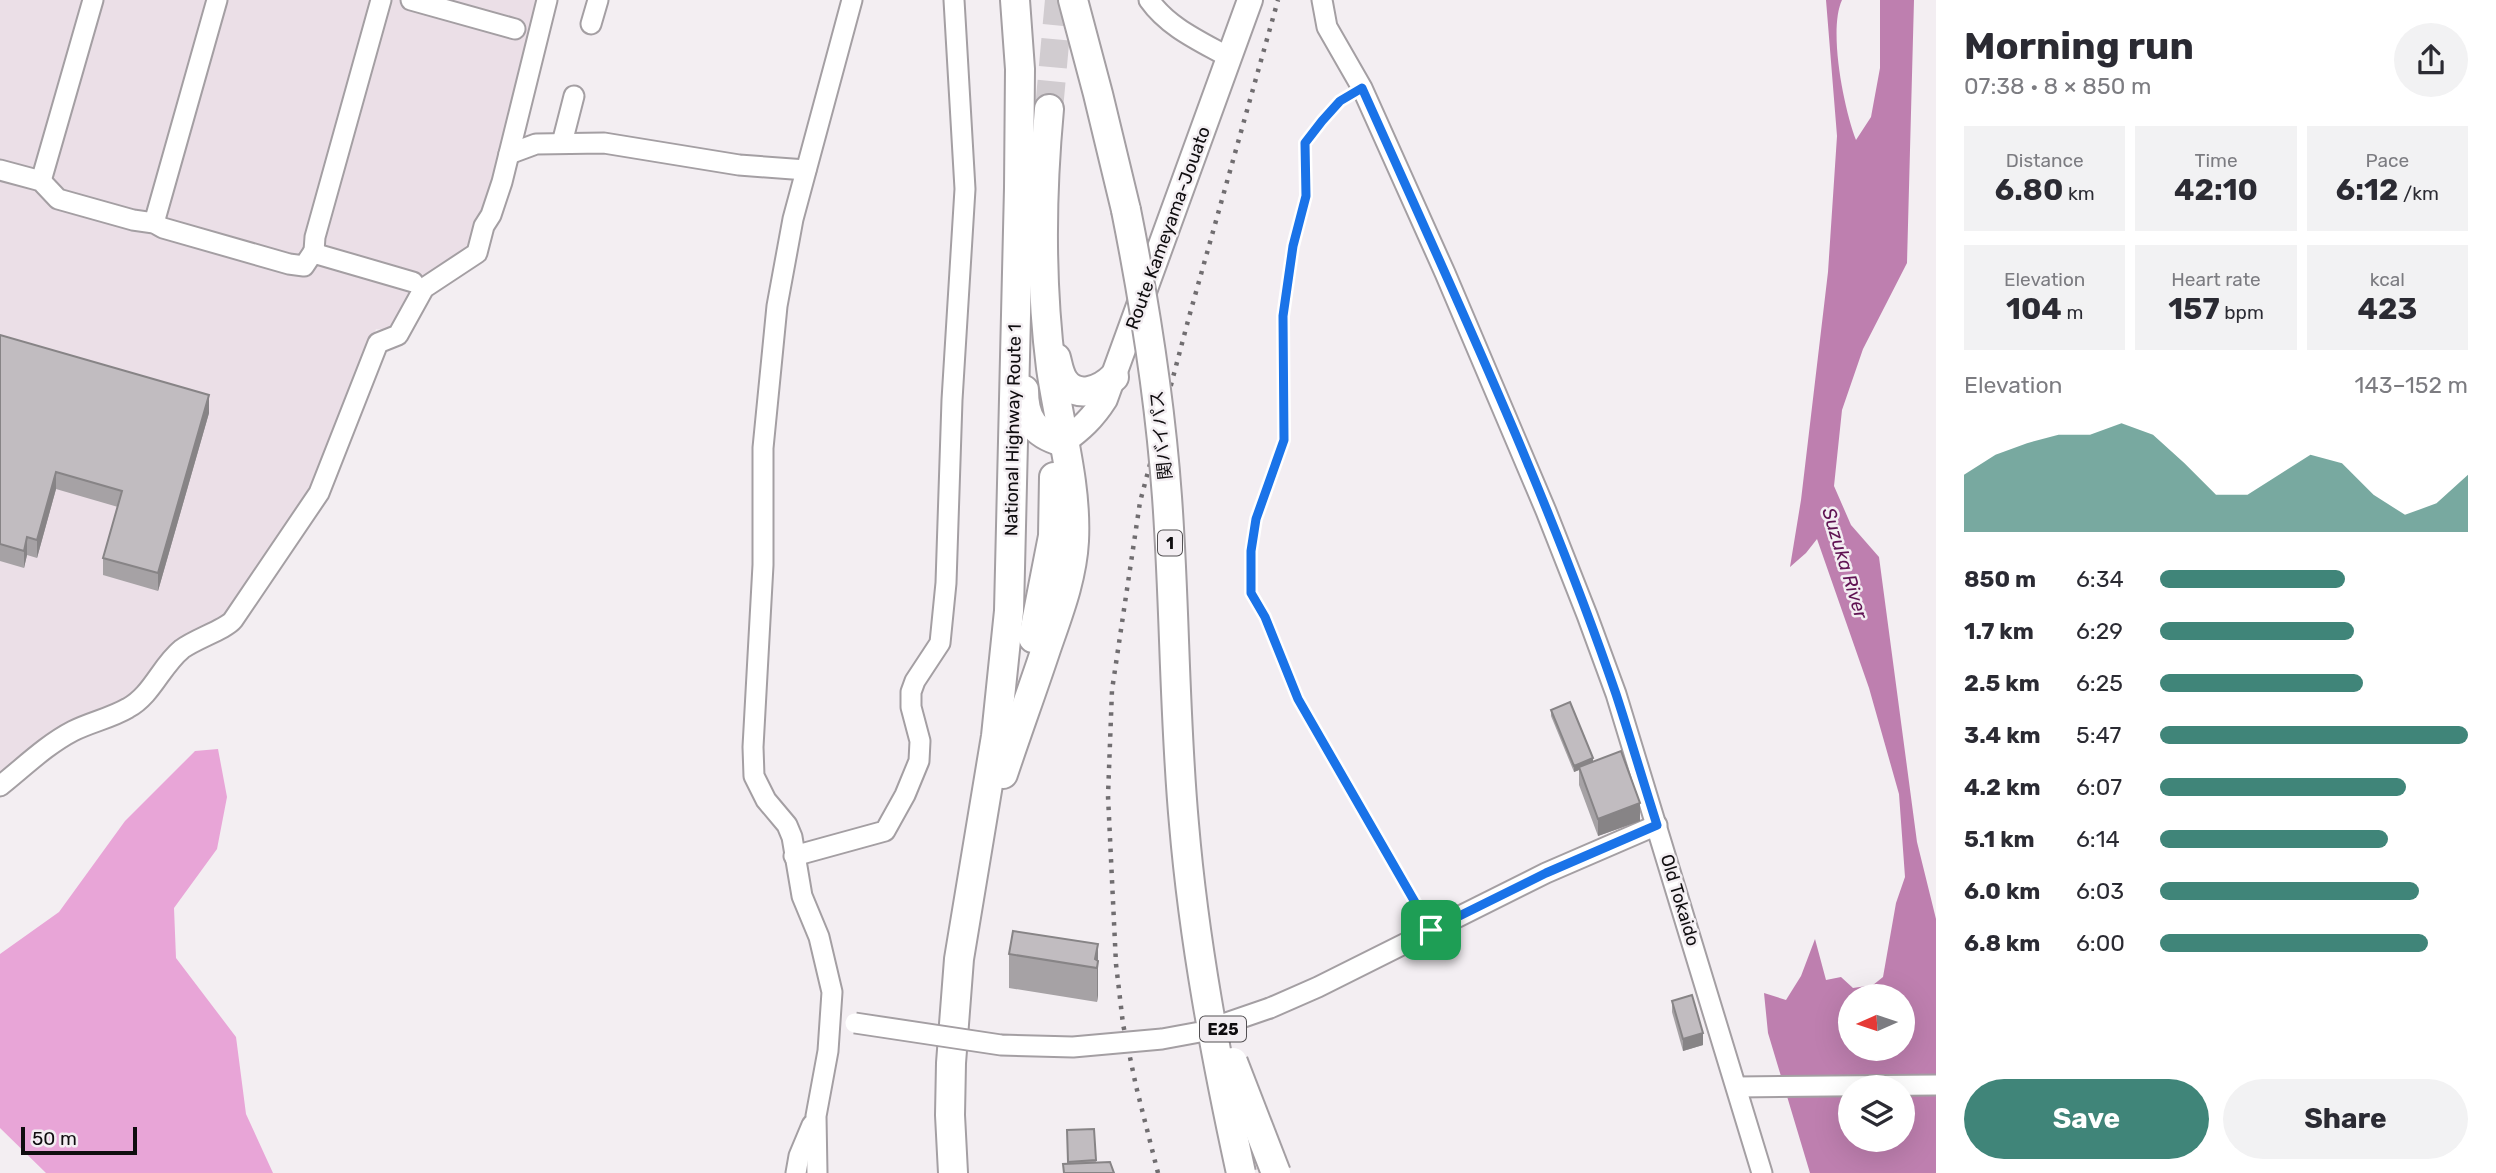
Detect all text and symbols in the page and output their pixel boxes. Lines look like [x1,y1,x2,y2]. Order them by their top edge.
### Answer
text: Morning run [1964,23,2194,69]
button: share [2394,23,2468,97]
text: 07:38 · 8 × 850 m [1964,72,2151,100]
street label: Route Kameyama-Jouato [1121,123,1215,333]
text: Distance [2006,149,2084,172]
text: Time [2194,149,2238,172]
text: Pace [2366,149,2409,172]
text: 6.80 [1995,172,2063,208]
text: 42:10 [2174,172,2258,208]
text: 6:12 [2336,172,2398,208]
text: km [2063,182,2095,205]
text: /km [2398,182,2439,205]
text: Elevation [2004,268,2085,291]
text: Heart rate [2171,268,2261,291]
text: kcal [2370,268,2405,291]
text: 104 [2006,291,2062,327]
text: 157 [2168,291,2220,327]
text: 423 [2357,291,2417,327]
text: m [2062,301,2083,324]
text: bpm [2220,301,2264,324]
street label: National Highway Route 1 [1000,324,1026,536]
text: Elevation [1964,371,2063,399]
text: 143–152 m [2355,371,2468,399]
street label: 関バイパス [1145,389,1177,481]
water label: Suzuka River [1817,505,1873,622]
road number: 1 [1158,530,1182,556]
text: 850 m [1964,565,2036,593]
text: 6:34 [2076,565,2124,593]
text: 1.7 km [1964,617,2034,645]
text: 6:29 [2076,617,2123,645]
text: 2.5 km [1964,669,2040,697]
text: 6:25 [2076,669,2123,697]
text: 3.4 km [1964,721,2041,749]
text: 5:47 [2076,721,2121,749]
text: 4.2 km [1964,773,2040,801]
text: 6:07 [2076,773,2122,801]
text: 5.1 km [1964,825,2035,853]
text: 6:14 [2076,825,2120,853]
street label: Old Tokaido [1656,852,1704,948]
text: 6.0 km [1964,877,2040,905]
text: 6:03 [2076,877,2124,905]
pin [1401,900,1461,960]
icon: arrive [1412,911,1450,949]
text: 6.8 km [1964,929,2040,957]
text: 6:00 [2076,929,2125,957]
north arrow [1838,984,1914,1060]
map controls [1838,984,1915,1152]
road number: E25 [1200,1016,1246,1042]
button: layers [1838,1075,1915,1152]
button: Save [1964,1079,2209,1159]
button: Share [2223,1079,2468,1159]
scale bar [21,1124,136,1156]
text: 50 m [32,1127,77,1150]

